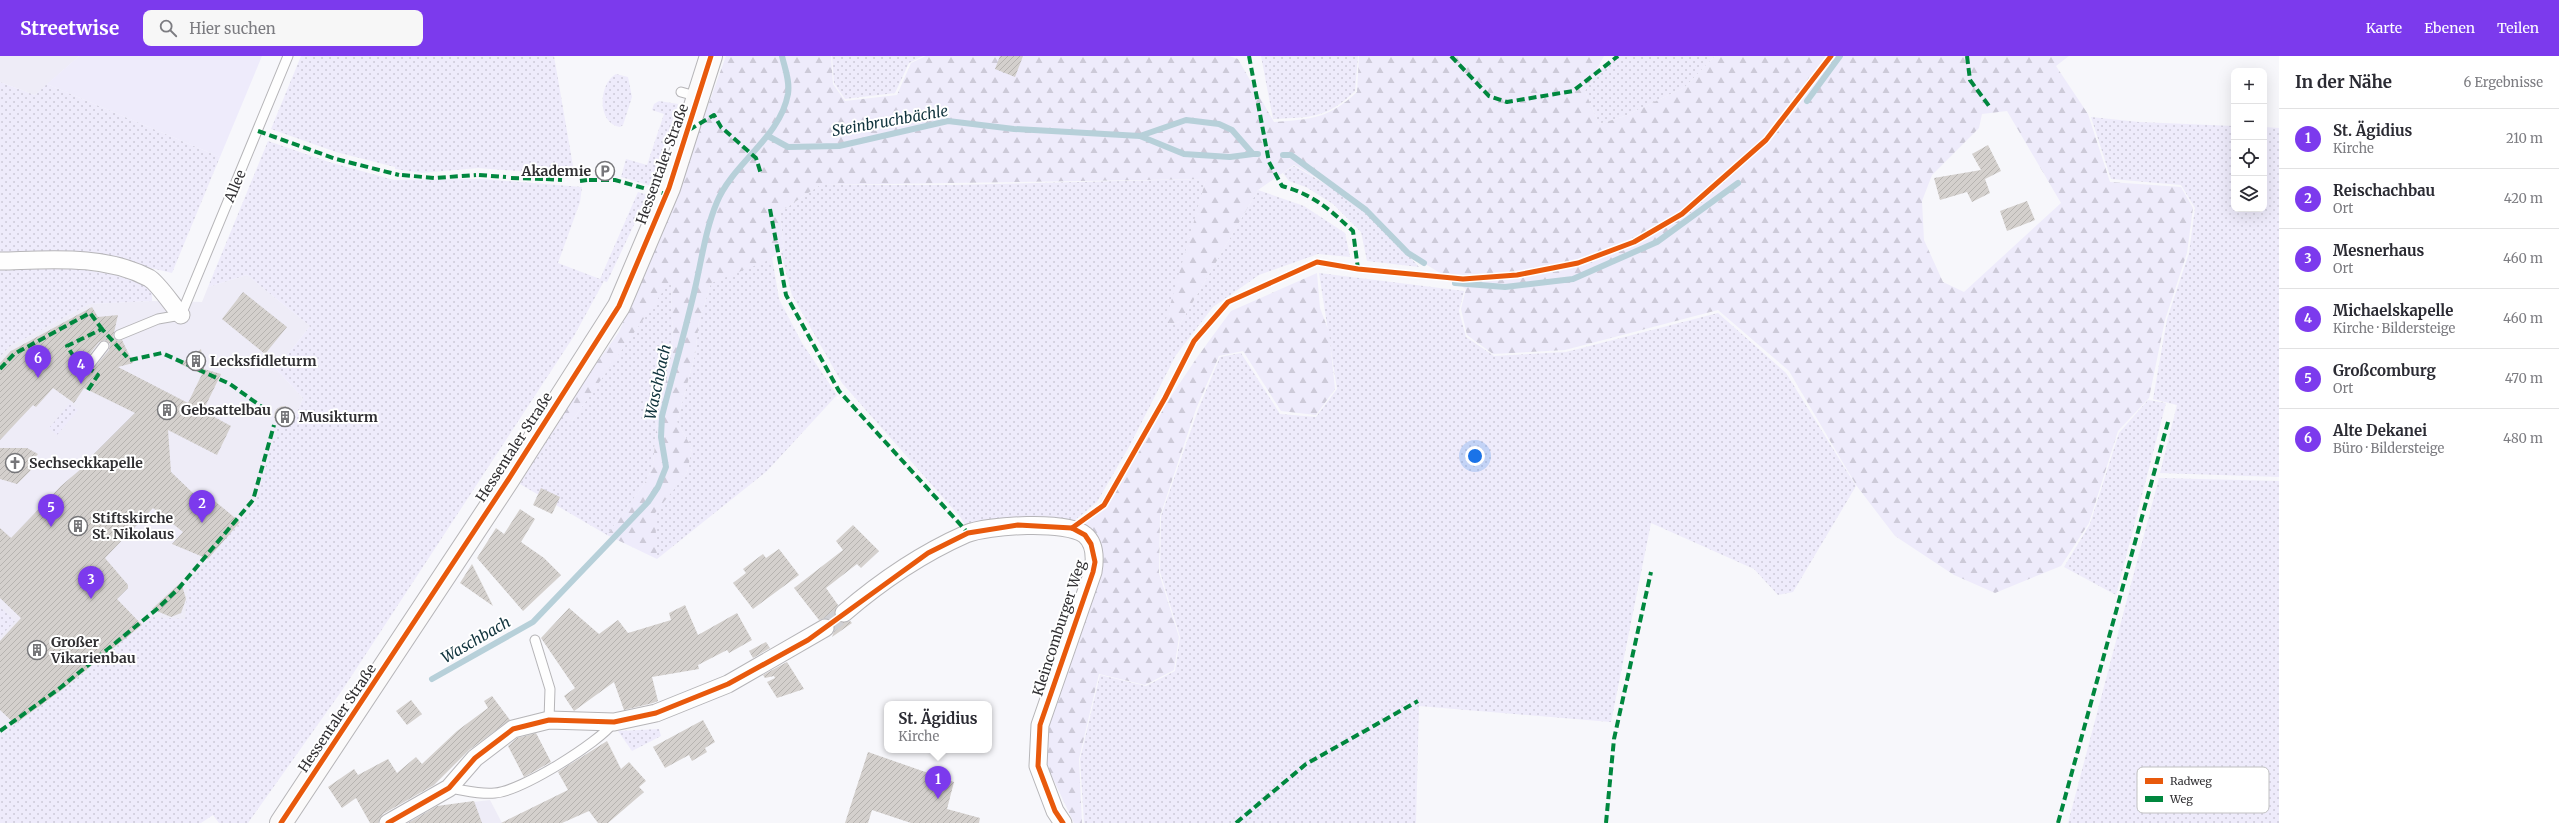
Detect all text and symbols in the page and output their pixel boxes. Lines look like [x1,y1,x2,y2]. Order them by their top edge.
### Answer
search box [143,10,423,46]
text: Streetwise [20,16,119,40]
icon: search [157,17,179,39]
text: Hier suchen [189,19,276,38]
text: Karte [2366,19,2402,37]
text: Ebenen [2424,19,2475,37]
text: Teilen [2497,19,2539,37]
map controls [2231,68,2267,212]
button: + [2231,68,2267,104]
text: In der Nähe [2295,71,2392,93]
text: 6 Ergebnisse [2464,74,2543,91]
street label: Hessentaler Straße [632,101,692,227]
water label: Steinbruchbächle [830,101,950,140]
button: − [2231,104,2267,140]
text: St. Ägidius [2333,121,2412,140]
text: 1 [2305,130,2311,147]
text: 210 m [2506,130,2543,147]
button: locate [2231,140,2267,176]
text: Kirche [2333,140,2374,157]
parking icon: Akademie [594,160,616,182]
place label: Akademie [520,162,591,180]
street label: Allee [220,167,250,206]
button: layers [2231,176,2267,212]
text: Reischachbau [2333,181,2435,200]
text: 2 [2304,190,2312,207]
text: 420 m [2504,190,2543,207]
text: Ort [2333,200,2353,217]
text: Mesnerhaus [2333,241,2424,260]
text: 3 [2304,250,2312,267]
text: 460 m [2503,250,2543,267]
text: Ort [2333,260,2353,277]
text: Michaelskapelle [2333,301,2453,320]
text: 4 [2304,310,2312,327]
text: 460 m [2503,310,2543,327]
text: Kirche · Bildersteige [2333,320,2455,337]
water label: Waschbach [640,342,675,421]
pin: 6 [25,345,51,378]
building icon: Lecksfidleturm [185,350,207,372]
pin: 4 [68,351,94,384]
place label: Lecksfidleturm [210,352,317,370]
text: Großcomburg [2333,361,2436,380]
text: 5 [2304,370,2312,387]
text: 470 m [2505,370,2543,387]
text: Ort [2333,380,2353,397]
street label: Hessentaler Straße [472,389,556,505]
building icon: Gebsattelbau [156,399,178,421]
place label: Gebsattelbau [181,401,271,419]
building icon: Musikturm [274,406,296,428]
place label: Musikturm [299,408,378,426]
text: Alte Dekanei [2333,421,2427,440]
text: 6 [2304,430,2312,447]
text: 480 m [2503,430,2543,447]
text: Büro · Bildersteige [2333,440,2444,457]
your location [1465,446,1485,466]
church icon: Sechseckkapelle [4,452,26,474]
place label: Sechseckkapelle [29,454,143,472]
pin: 2 [189,490,215,523]
pin: 5 [38,494,64,527]
place label: Stiftskirche St. Nikolaus [92,509,174,543]
building icon: Stiftskirche St. Nikolaus [67,515,89,537]
street label: Kleincomburger Weg [1028,557,1090,698]
pin: 3 [78,566,104,599]
water label: Waschbach [438,612,514,667]
place label: Großer Vikarienbau [50,633,136,667]
building icon: Großer Vikarienbau [26,639,48,661]
street label: Hessentaler Straße [294,660,380,776]
popup [884,701,992,753]
text: St. Ägidius [898,709,978,728]
text: Kirche [898,728,939,745]
pin: 1 [925,766,951,799]
legend [2137,767,2269,813]
text: Radweg [2170,774,2212,788]
text: Weg [2169,792,2193,806]

